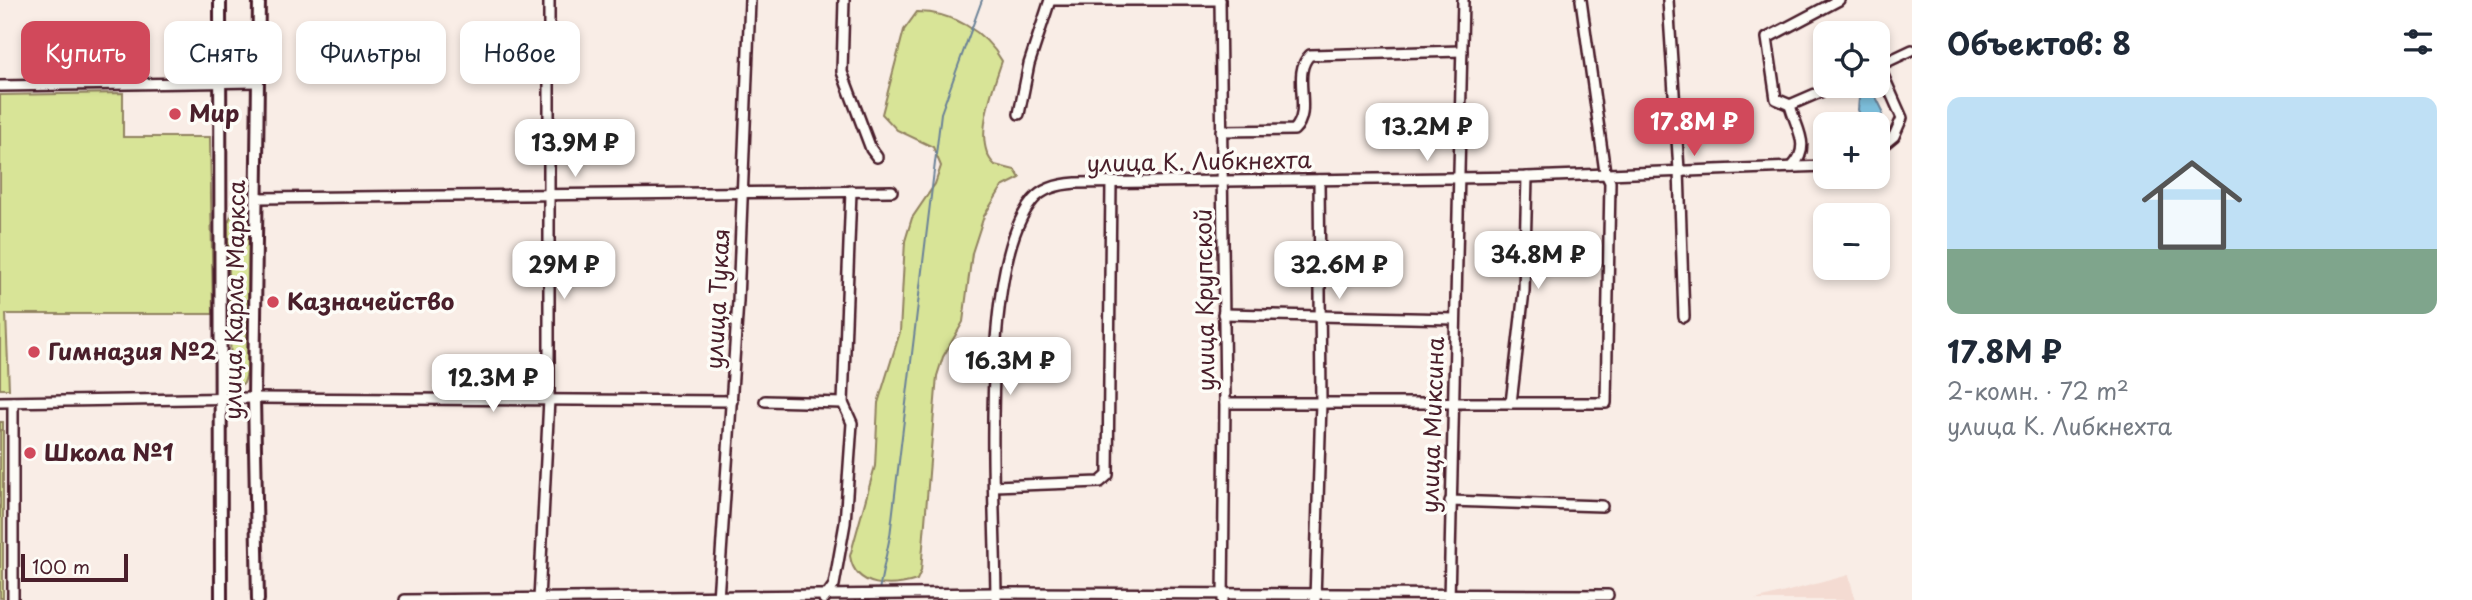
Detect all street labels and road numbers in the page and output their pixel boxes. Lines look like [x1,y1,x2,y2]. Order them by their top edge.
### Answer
street label: улица К. Либкнехта [1086,141,1312,180]
street label: улица Карла Маркса [214,179,253,420]
street label: улица Крупской [1184,208,1223,392]
street label: улица Тукая [695,228,738,370]
street label: улица Миксина [1411,336,1452,514]

